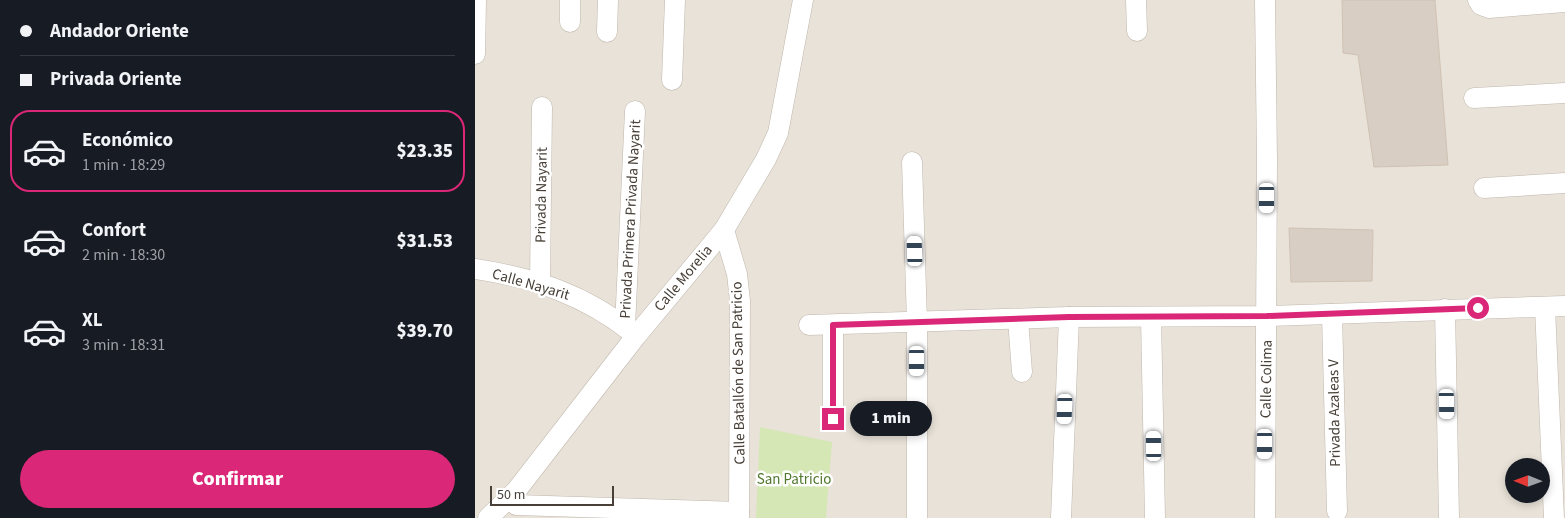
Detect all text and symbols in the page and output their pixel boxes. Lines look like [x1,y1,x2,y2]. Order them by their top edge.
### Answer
text: Andador Oriente [50,18,189,45]
text: Privada Oriente [50,66,182,93]
street label: Privada Primera Privada Nayarit [615,119,646,319]
text: Económico [82,127,173,154]
icon: car [22,129,67,174]
text: $23.35 [396,138,453,165]
street label: Privada Nayarit [530,147,553,243]
text: 1 min · 18:29 [82,154,165,176]
car [1259,183,1274,213]
text: Confort [82,217,146,244]
icon: car [22,219,67,264]
text: $31.53 [396,228,453,255]
car [906,236,923,266]
street label: Calle Morelia [649,241,717,316]
text: 2 min · 18:30 [82,244,165,266]
street label: Calle Nayarit [490,263,572,306]
street label: Calle Batallón de San Patricio [726,281,751,465]
route start [1467,297,1489,319]
text: XL [82,307,103,334]
icon: car [22,309,67,354]
text: $39.70 [396,318,453,345]
text: 3 min · 18:31 [82,334,165,356]
street label: Calle Colima [1255,340,1278,418]
car [909,346,924,376]
street label: Privada Azaleas V [1323,359,1346,467]
car [1439,389,1454,419]
car [1056,394,1073,424]
callout: 1 min [851,402,933,436]
text: 1 min [871,407,911,429]
route end [822,408,844,430]
car [1257,429,1272,459]
car [1146,431,1161,461]
button: Confirmar [20,450,455,508]
north arrow [1505,458,1550,502]
map controls [1505,458,1550,503]
park label: San Patricio [757,469,831,490]
scale bar [490,483,614,506]
text: 50 m [497,485,525,505]

